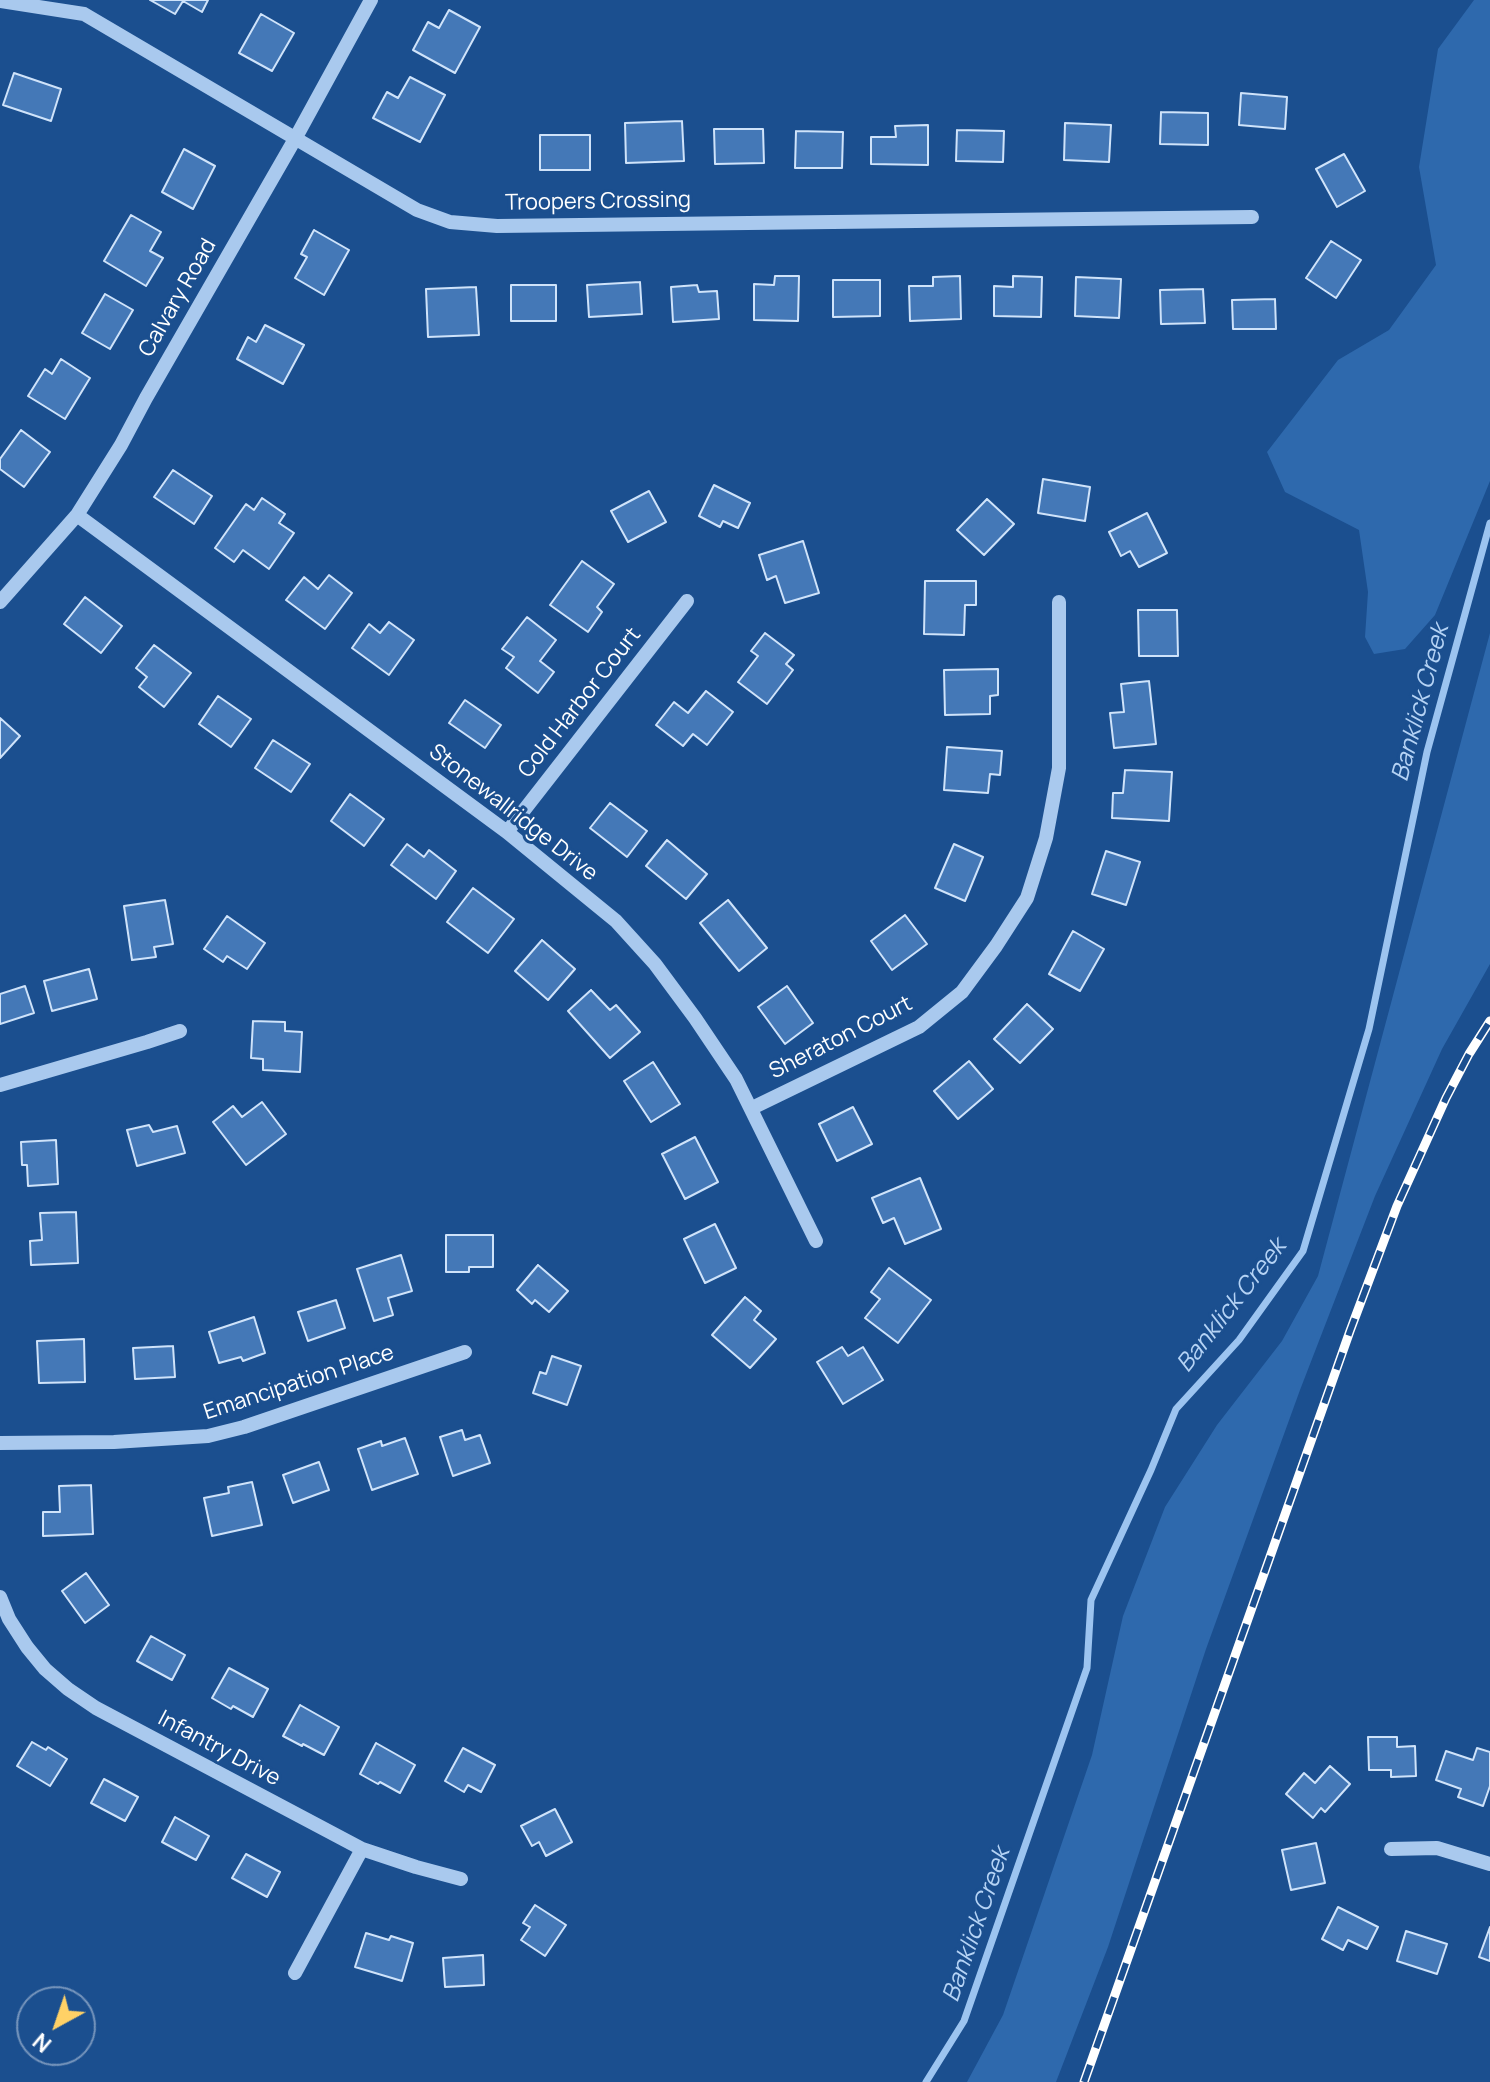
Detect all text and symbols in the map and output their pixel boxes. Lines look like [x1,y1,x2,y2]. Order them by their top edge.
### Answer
street label: Troopers Crossing [505,187,691,217]
street label: Calvary Road [134,234,222,362]
water label: Banklick Creek [1386,622,1456,784]
street label: Cold Harbor Court [513,623,647,783]
street label: Stonewallridge Drive [423,739,603,887]
street label: Sheraton Court [765,991,917,1085]
water label: Banklick Creek [1171,1234,1293,1378]
street label: Emancipation Place [201,1340,397,1426]
street label: Infantry Drive [153,1706,285,1792]
water label: Banklick Creek [937,1844,1017,2006]
north arrow [16,1986,96,2066]
text: N [26,2026,58,2059]

